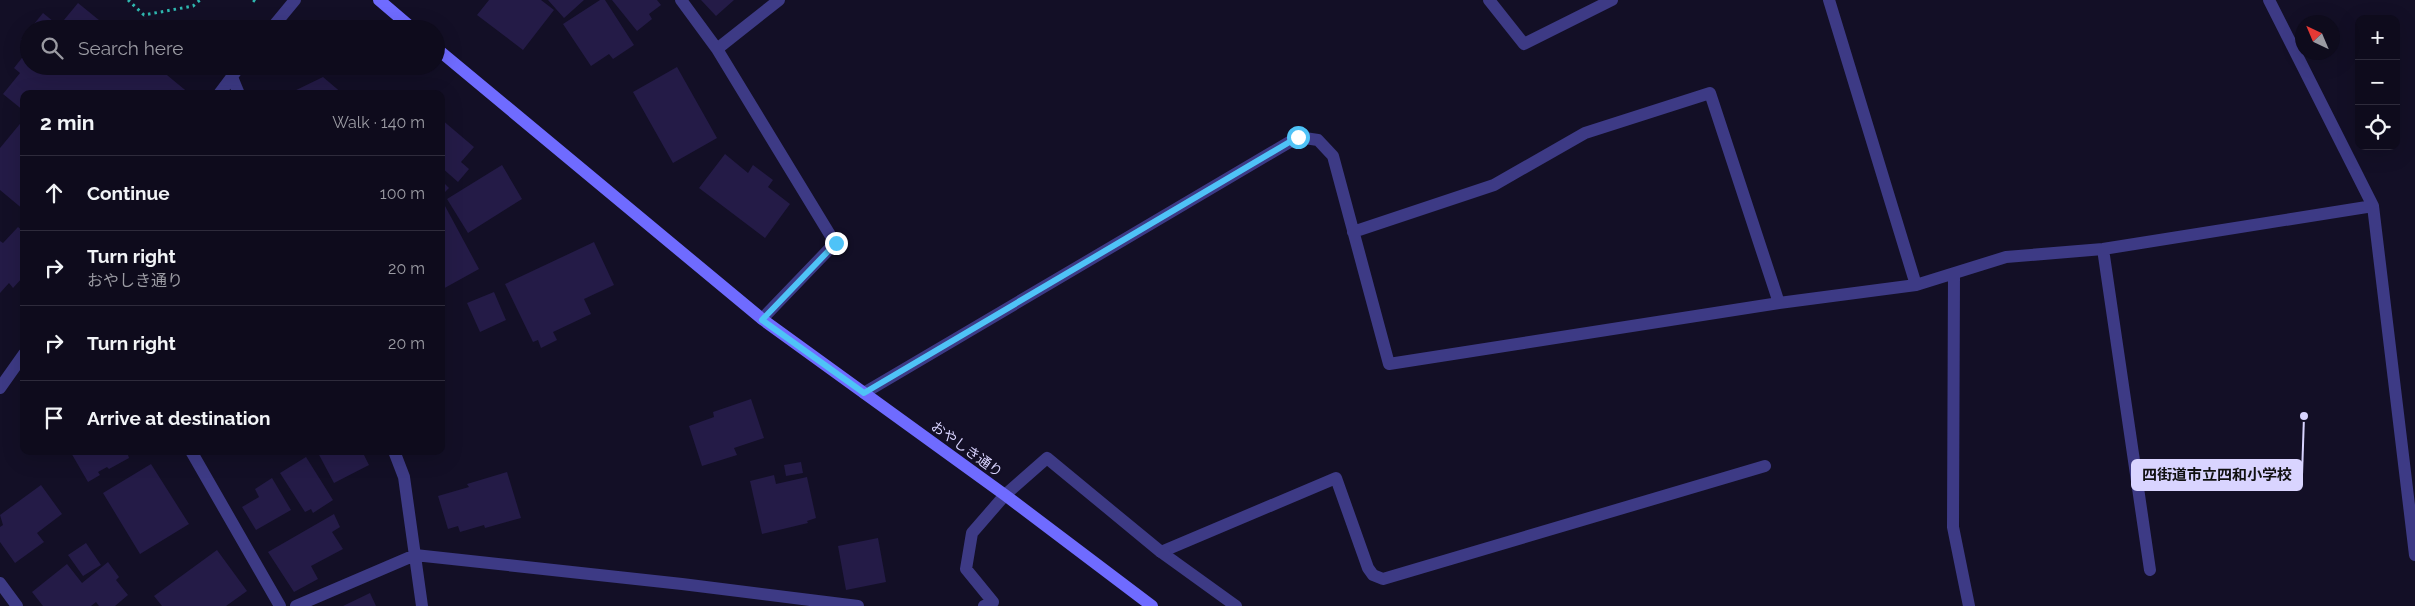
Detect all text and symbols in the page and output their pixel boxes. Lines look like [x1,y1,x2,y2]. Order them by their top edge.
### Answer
north arrow [2295,15,2340,60]
map controls [2355,15,2400,150]
button: + [2355,15,2400,60]
search box [20,20,445,75]
icon: search [38,34,66,62]
text: Search here [78,37,184,59]
button: − [2355,60,2400,105]
button: locate [2355,105,2400,150]
text: 2 min [40,110,94,135]
text: Walk · 140 m [332,113,425,132]
route start [1287,126,1310,149]
icon: ahead [40,179,68,207]
text: Continue [87,182,170,204]
text: 100 m [380,184,425,203]
route end [825,232,848,255]
text: Turn right [87,245,176,267]
icon: right [40,254,68,282]
text: 20 m [388,259,425,278]
text: おやしき通り [87,271,183,290]
icon: right [40,329,68,357]
text: Turn right [87,332,176,354]
text: 20 m [388,334,425,353]
icon: arrive [40,404,68,432]
text: Arrive at destination [87,407,271,429]
street label: おやしき通り [928,418,1006,480]
callout: 四街道市立四和小学校 [2132,460,2302,490]
text: 四街道市立四和小学校 [2142,466,2292,484]

